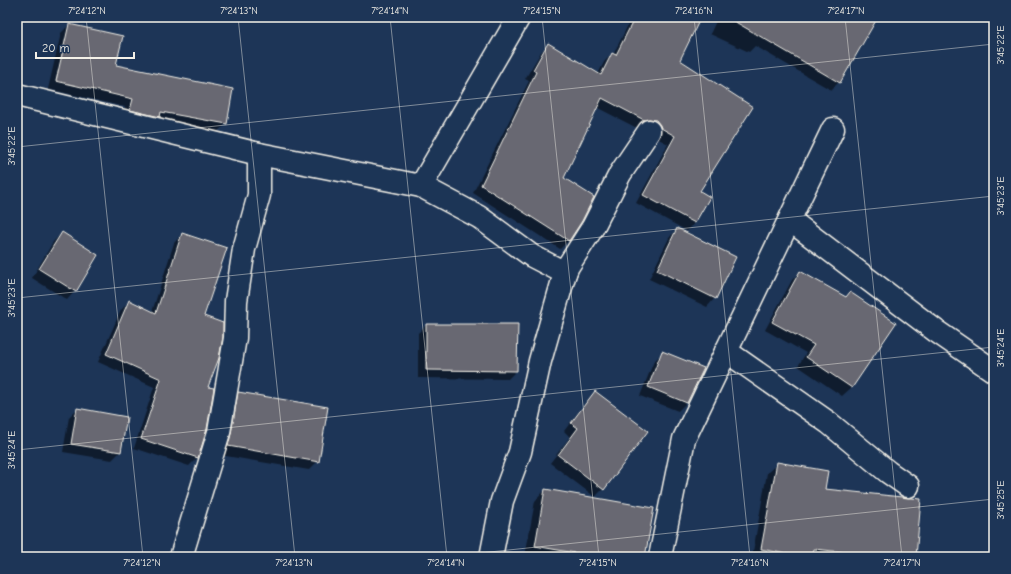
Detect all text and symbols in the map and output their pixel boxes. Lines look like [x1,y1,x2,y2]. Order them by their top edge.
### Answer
text: 7°24'12"N [68,5,106,17]
text: 7°24'13"N [220,5,258,17]
text: 7°24'14"N [371,5,409,17]
text: 7°24'15"N [523,5,561,17]
text: 7°24'16"N [675,5,713,17]
text: 7°24'17"N [827,5,865,17]
text: 3°45'22"E [995,26,1007,65]
scale bar [36,34,134,60]
text: 20 m [42,41,70,55]
text: 3°45'22"E [6,127,18,166]
text: 3°45'23"E [995,177,1007,215]
text: 3°45'23"E [6,279,18,317]
text: 3°45'24"E [995,329,1007,367]
text: 3°45'24"E [6,431,18,469]
text: 3°45'25"E [995,480,1007,520]
text: 7°24'12"N [123,557,161,569]
text: 7°24'13"N [275,557,313,569]
text: 7°24'14"N [427,557,465,569]
text: 7°24'15"N [579,557,617,569]
text: 7°24'16"N [731,557,769,569]
text: 7°24'17"N [883,557,921,569]

